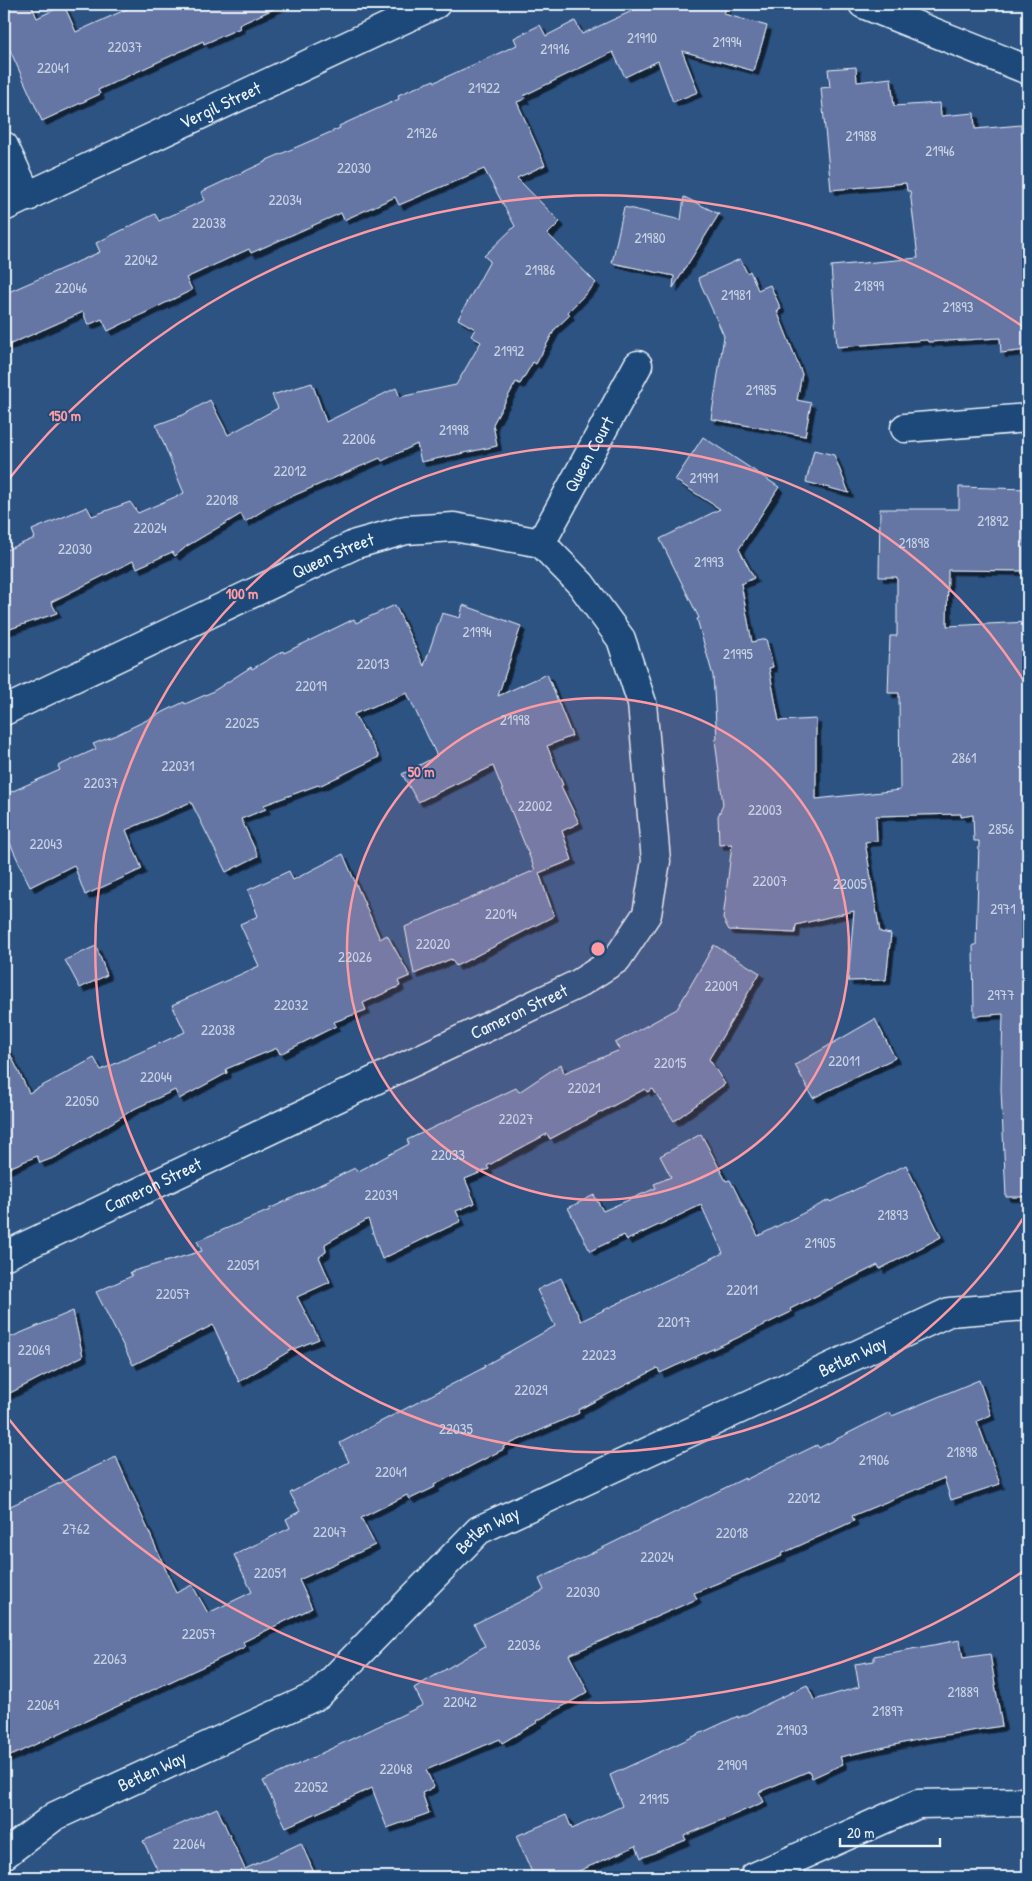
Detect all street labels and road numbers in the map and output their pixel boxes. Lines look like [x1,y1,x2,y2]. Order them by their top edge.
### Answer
street label: Vergil Street [175,75,266,135]
street label: Queen Court [558,411,620,497]
street label: Queen Street [288,526,378,585]
street label: Cameron Street [466,977,572,1045]
street label: Cameron Street [100,1151,206,1219]
street label: Betlen Way [814,1330,891,1383]
street label: Betlen Way [449,1500,523,1560]
street label: Betlen Way [114,1744,190,1797]

